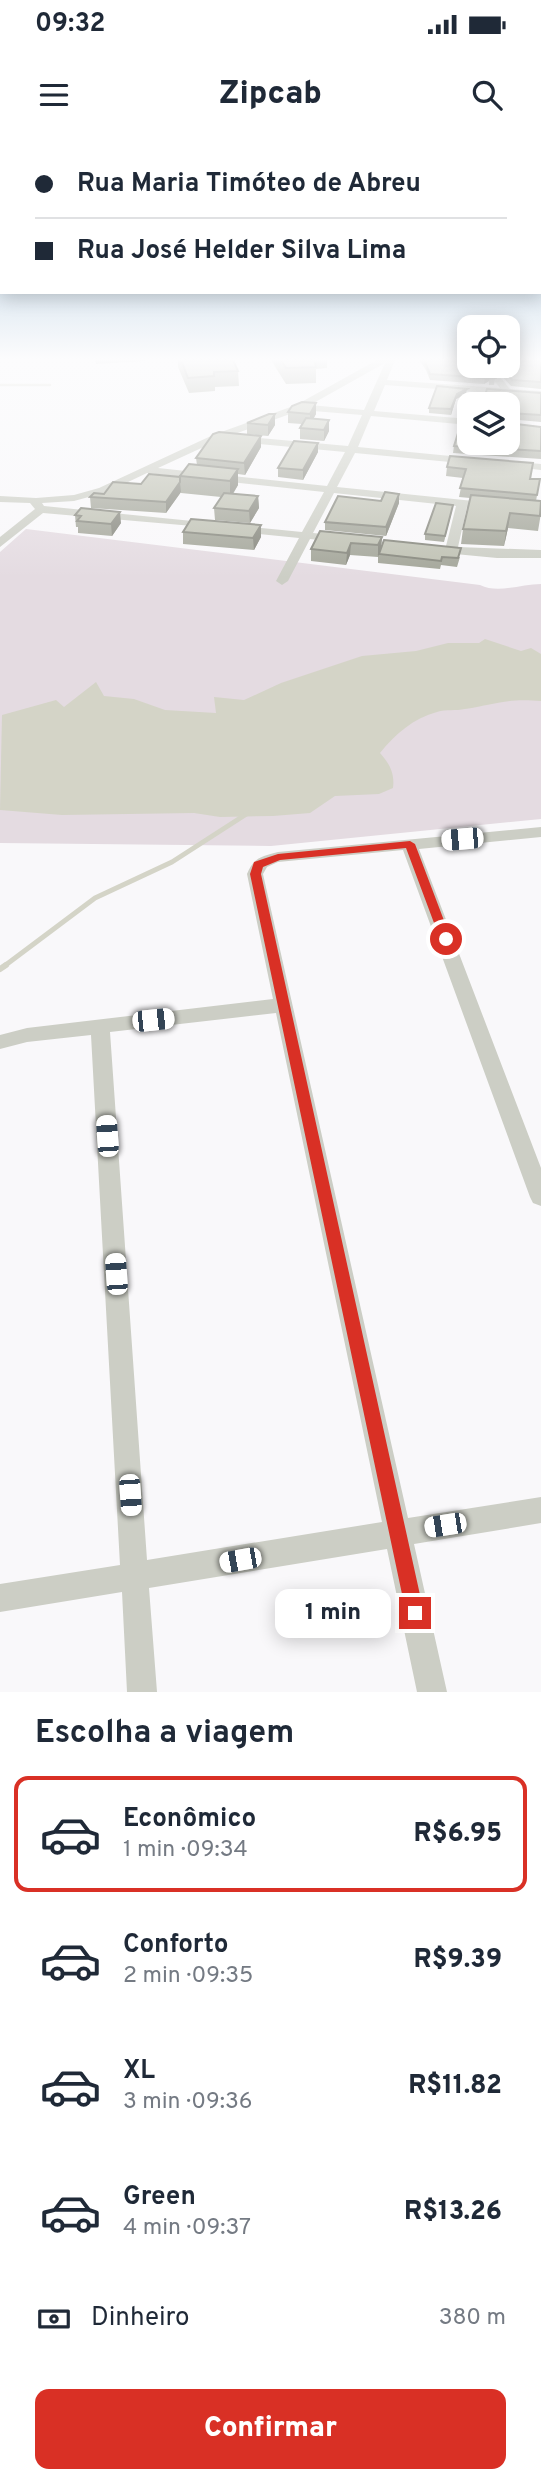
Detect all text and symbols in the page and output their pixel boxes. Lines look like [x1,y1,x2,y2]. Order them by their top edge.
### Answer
text: 09:32 [35,8,105,41]
text: Zipcab [219,75,322,115]
icon: menu [35,76,73,114]
icon: search [468,76,506,114]
text: Rua Maria Timóteo de Abreu [77,168,421,201]
text: Rua José Helder Silva Lima [77,235,406,268]
map controls [457,315,520,455]
button: locate [457,315,520,378]
button: layers [457,392,520,455]
car [441,827,484,851]
route start [430,923,462,955]
car [132,1007,175,1033]
car [96,1114,119,1158]
car [105,1252,128,1296]
car [119,1473,142,1517]
car [423,1511,468,1539]
car [218,1546,263,1574]
callout: 1 min [275,1588,390,1638]
route end [399,1597,431,1629]
text: 1 min [305,1599,361,1628]
text: Escolha a viagem [35,1714,294,1754]
icon: car [39,1803,102,1866]
text: Econômico [123,1803,256,1836]
text: R$6.95 [414,1818,502,1851]
text: 1 min · 09:34 [123,1836,248,1865]
icon: car [39,1929,102,1992]
text: Conforto [123,1929,229,1962]
text: R$9.39 [414,1944,502,1977]
text: 2 min · 09:35 [123,1962,253,1991]
icon: car [39,2055,102,2118]
text: XL [123,2055,155,2088]
text: R$11.82 [408,2070,502,2103]
text: 3 min · 09:36 [123,2088,253,2117]
icon: car [39,2181,102,2244]
text: Green [123,2181,196,2214]
text: R$13.26 [404,2196,502,2229]
text: 4 min · 09:37 [123,2214,251,2243]
icon: cash [35,2300,73,2338]
text: Dinheiro [91,2302,190,2335]
text: 380 m [439,2304,506,2333]
button: Confirmar [35,2389,506,2469]

